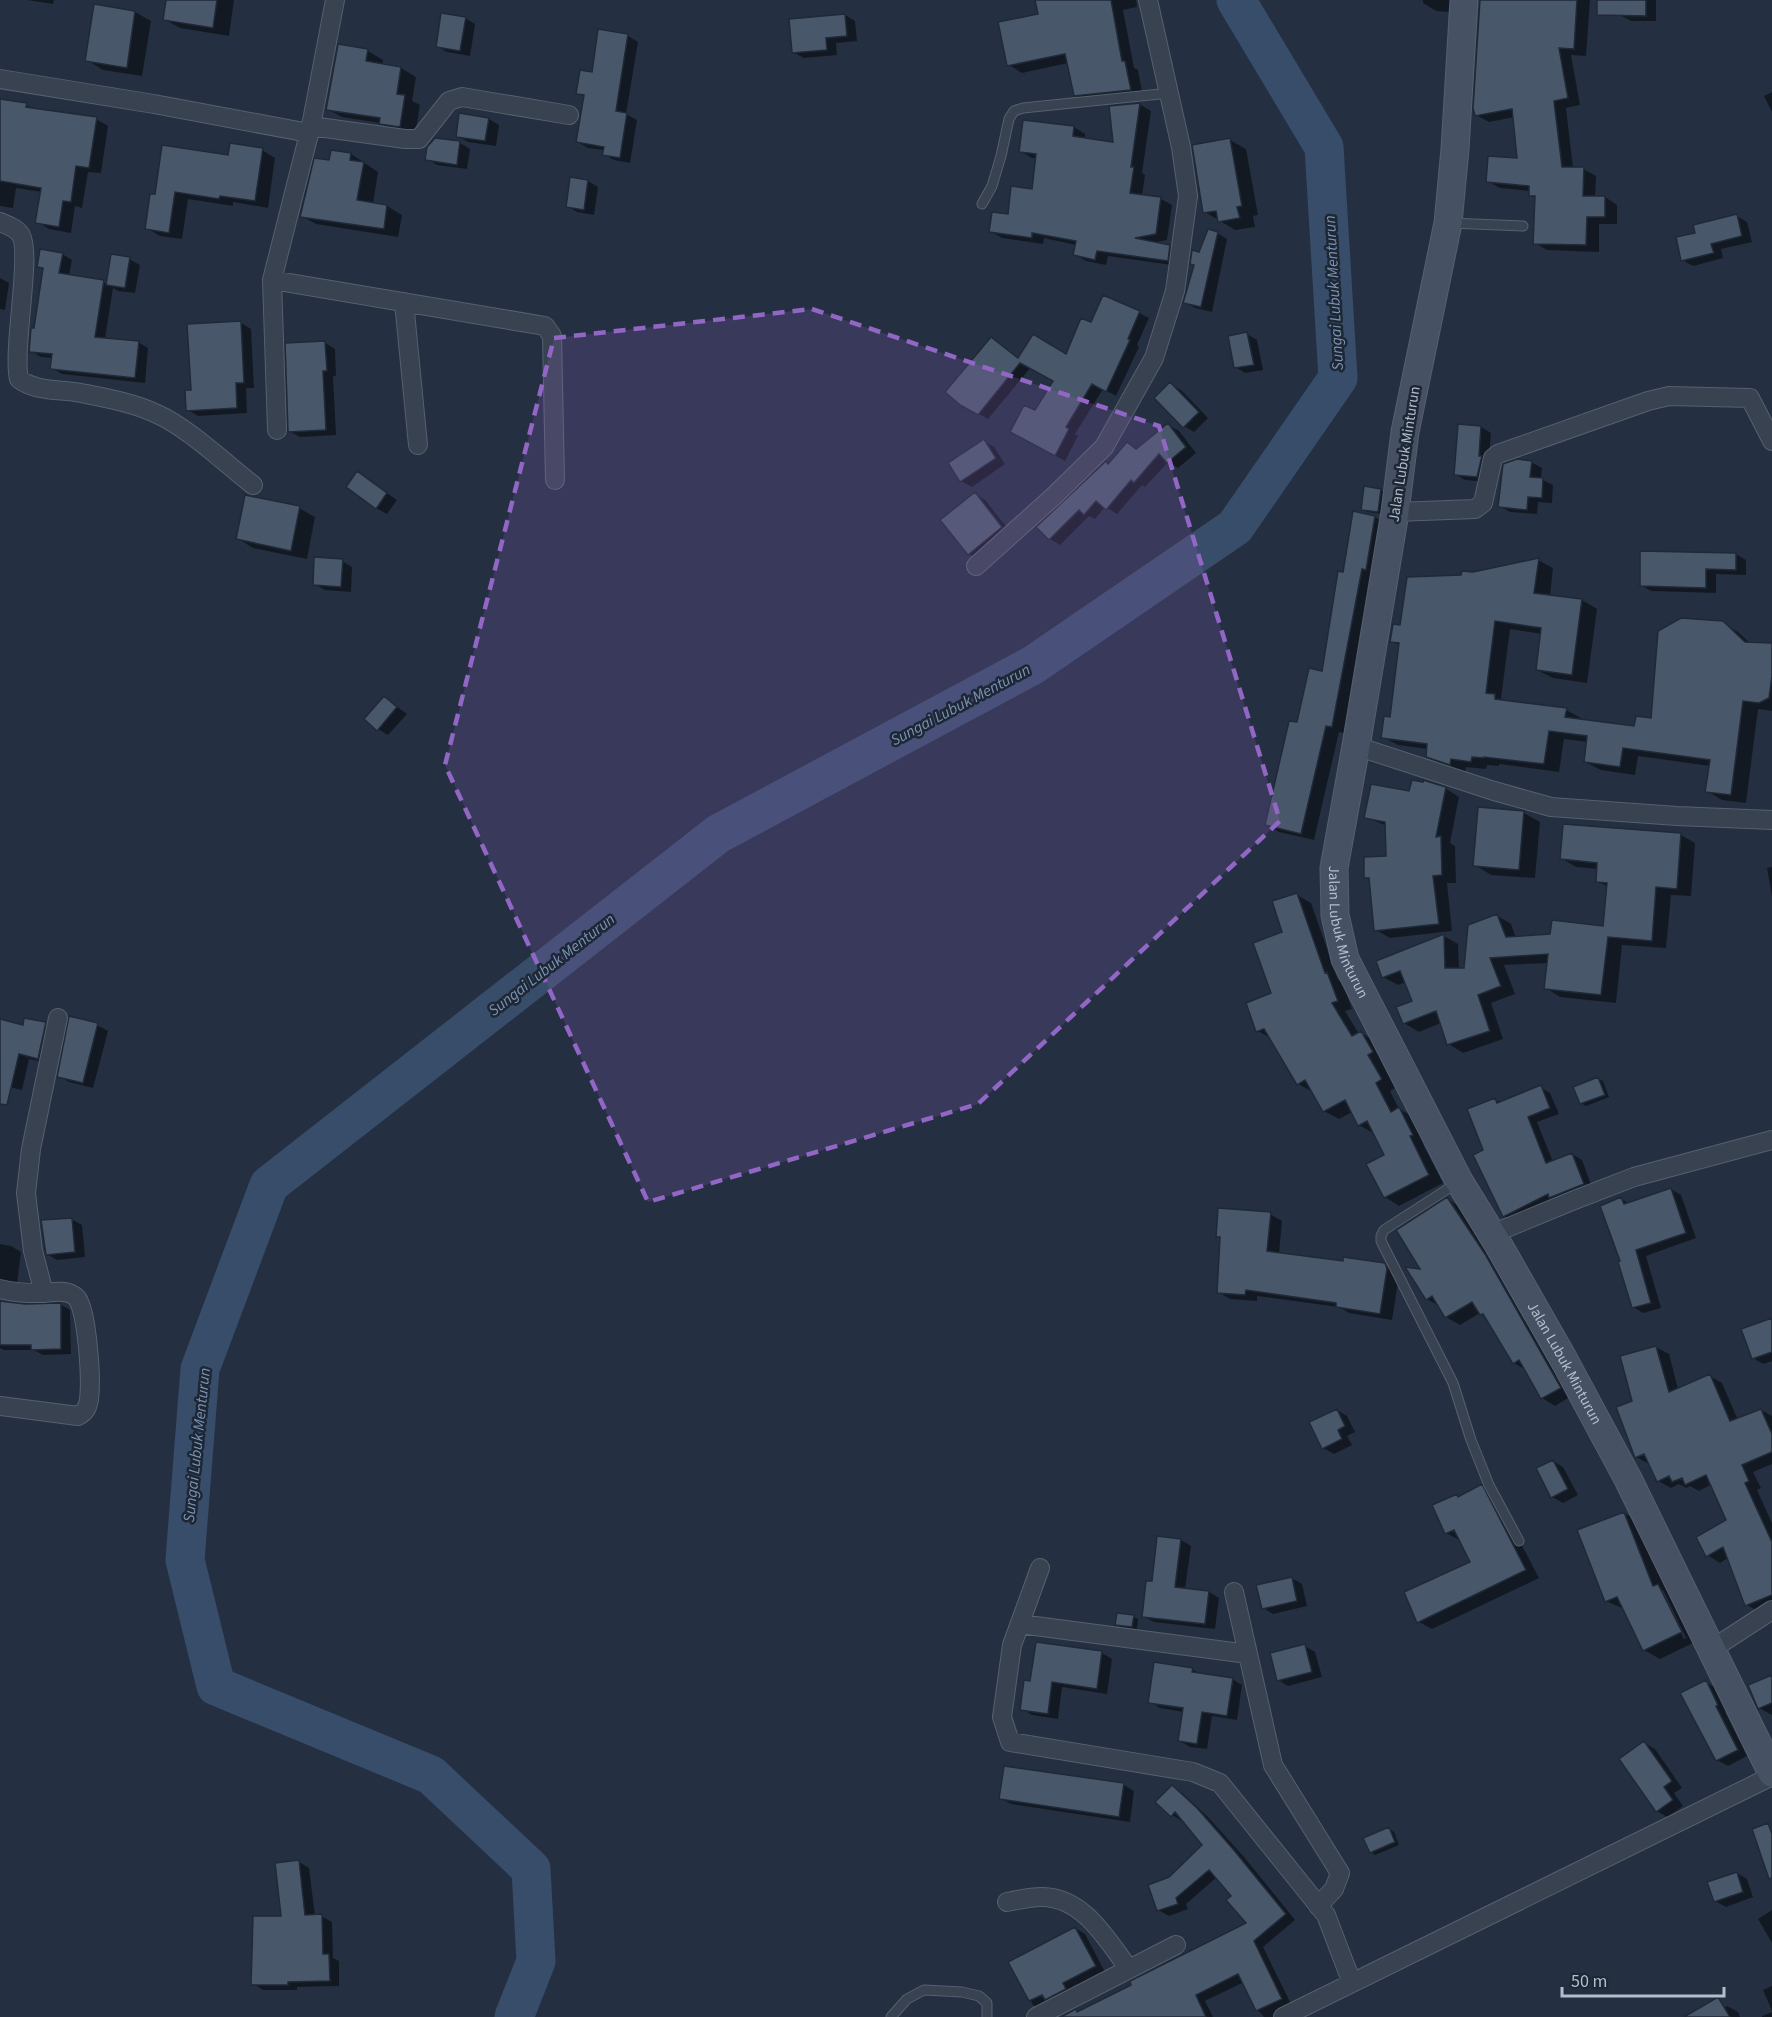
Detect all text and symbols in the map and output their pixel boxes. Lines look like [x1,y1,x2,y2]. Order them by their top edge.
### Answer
water label: Sungai Lubuk Menturun [1319,215,1349,371]
street label: Jalan Lubuk Minturun [1383,385,1426,523]
water label: Sungai Lubuk Menturun [887,659,1034,751]
street label: Jalan Lubuk Minturun [1323,865,1373,1002]
water label: Sungai Lubuk Menturun [484,908,620,1021]
street label: Jalan Lubuk Minturun [1522,1298,1607,1428]
water label: Sungai Lubuk Menturun [178,1367,216,1523]
scale bar [1562,1960,1724,1998]
text: 50 m [1571,1969,1607,1994]

